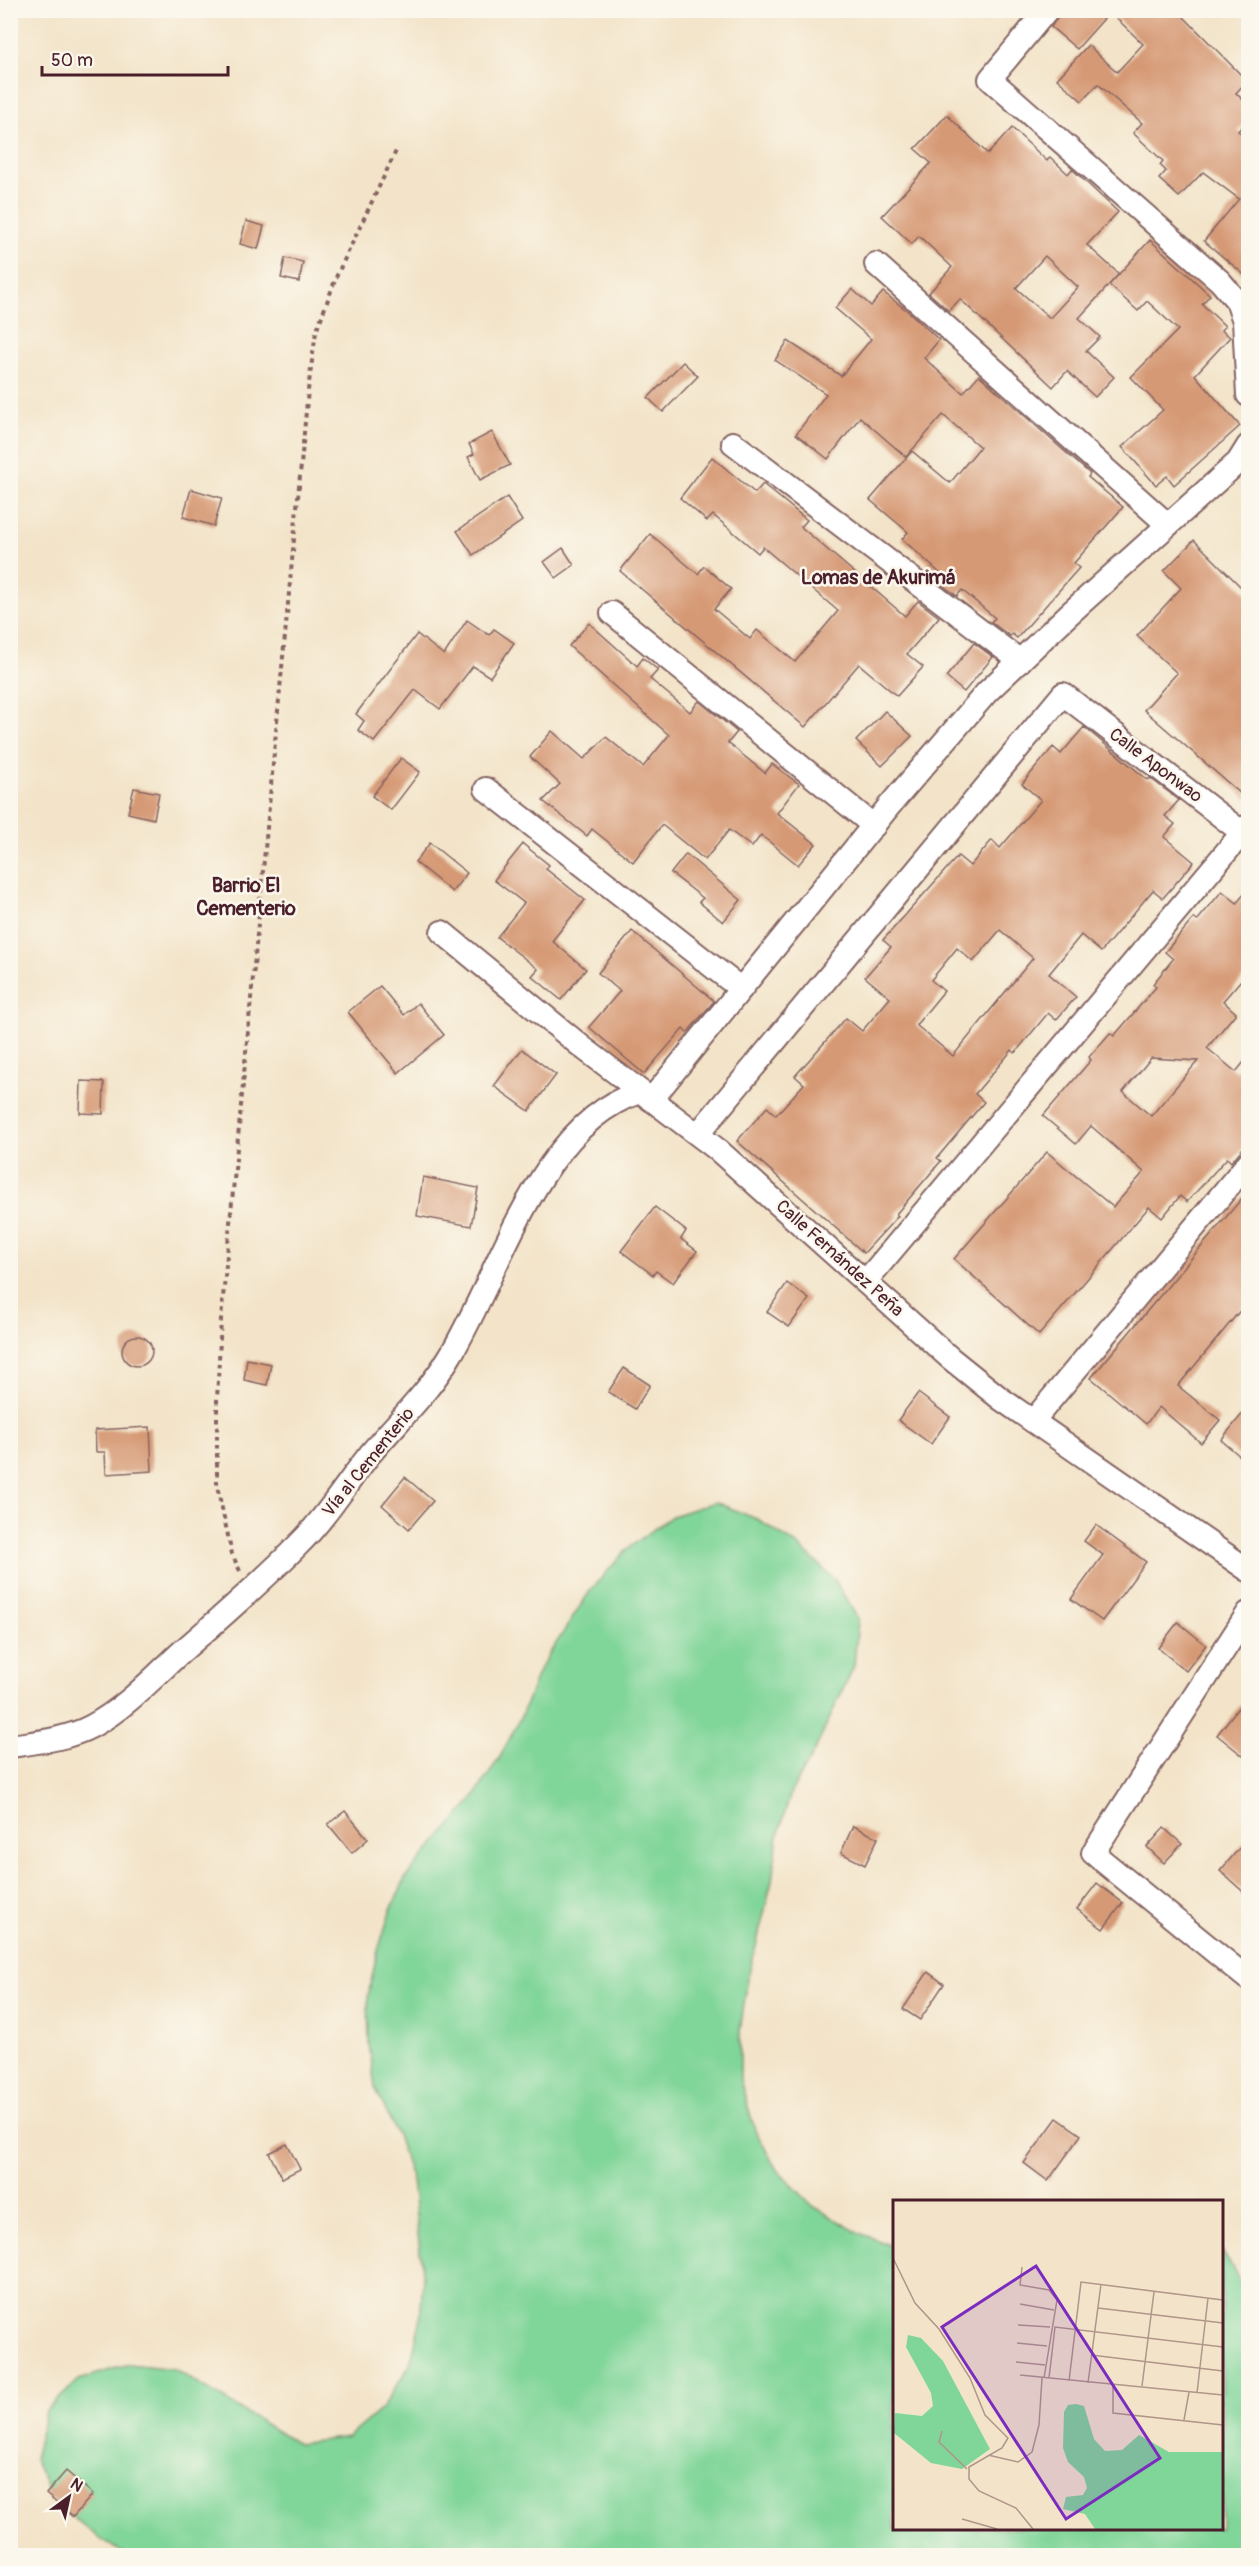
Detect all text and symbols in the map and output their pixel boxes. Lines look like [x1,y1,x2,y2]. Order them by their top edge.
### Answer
scale bar [42,39,228,77]
text: 50 m [51,49,93,72]
district label: Lomas de Akurimá [801,565,955,590]
street label: Calle Aponwao [1105,723,1207,808]
district label: Barrio El Cementerio [196,873,296,921]
street label: Calle Fernández Peña [771,1195,908,1322]
street label: Vía al Cementerio [317,1403,420,1522]
inset map [893,2200,1223,2530]
north arrow [39,2467,99,2527]
text: N [67,2474,87,2497]

